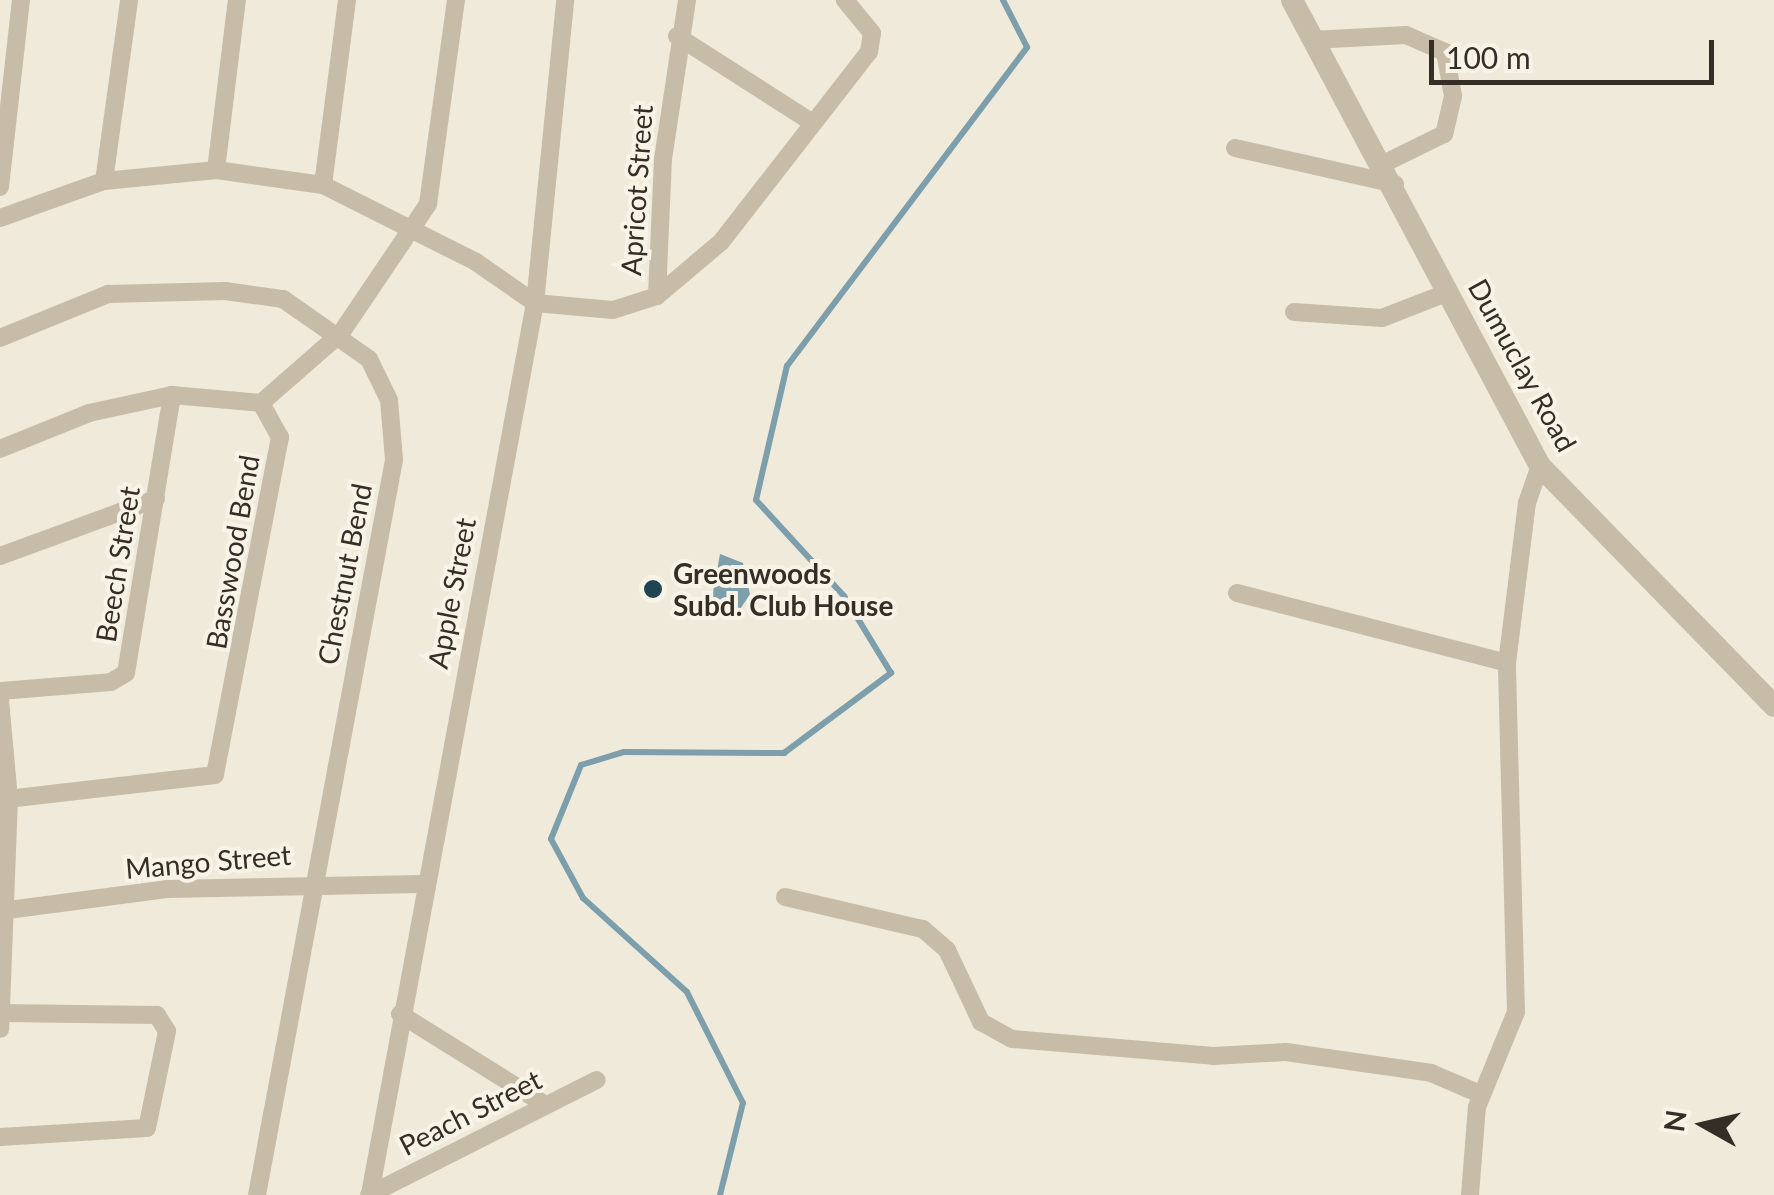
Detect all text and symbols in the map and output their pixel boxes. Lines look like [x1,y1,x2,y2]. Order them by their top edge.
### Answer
scale bar [1434,20,1719,82]
text: 100 m [1446,39,1531,75]
street label: Apricot Street [613,103,659,277]
street label: Dumuclay Road [1462,273,1584,457]
street label: Basswood Bend [198,452,266,652]
street label: Chestnut Bend [310,481,378,667]
street label: Beech Street [88,484,146,644]
street label: Apple Street [420,515,482,671]
place label: Greenwoods Subd. Club House [673,556,893,622]
marker: Greenwoods Subd. Club House [642,578,664,600]
street label: Mango Street [124,837,292,885]
street label: Peach Street [393,1062,547,1162]
north arrow [1654,1075,1754,1175]
text: N [1656,1108,1693,1134]

